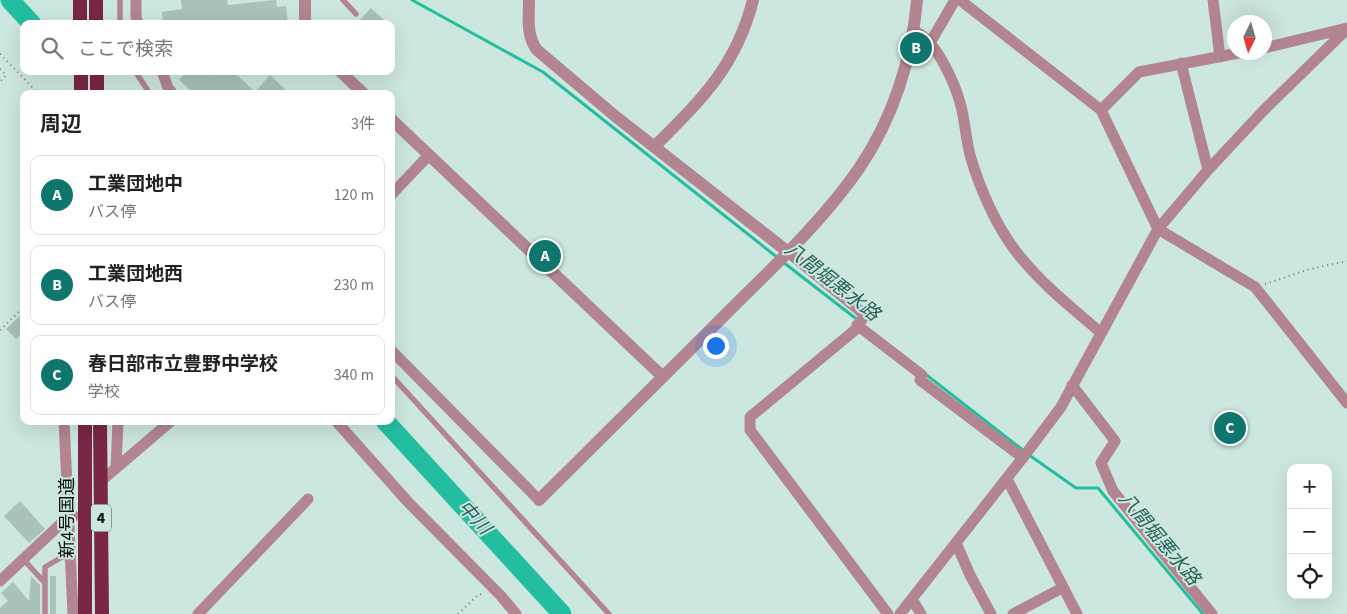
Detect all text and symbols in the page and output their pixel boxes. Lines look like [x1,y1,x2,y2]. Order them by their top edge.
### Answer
north arrow [1227,15,1272,60]
search box [20,20,395,75]
pin: B [900,29,932,67]
icon: search [38,34,66,62]
text: ここで検索 [78,36,173,63]
text: 周辺 [40,109,82,139]
text: 3件 [351,113,375,135]
text: 工業団地中 [88,171,183,198]
text: A [52,184,62,206]
text: 120 m [334,184,374,206]
text: バス停 [88,201,136,223]
water label: 八間堀悪水路 [779,236,887,329]
pin: A [529,237,561,275]
text: 工業団地西 [88,261,183,288]
text: B [52,274,62,296]
text: 230 m [334,274,374,296]
text: バス停 [88,291,136,313]
your location [703,333,729,359]
text: 春日部市立豊野中学校 [88,351,278,378]
text: C [52,364,62,386]
text: 340 m [334,364,374,386]
text: 学校 [88,381,120,403]
pin: C [1214,409,1246,447]
map controls [1287,464,1332,599]
button: + [1287,464,1332,509]
street label: 新4号国道 [55,478,80,558]
water label: 八間堀悪水路 [1112,487,1207,593]
water label: 中川 [451,495,498,543]
road number: 4 [91,504,111,532]
button: − [1287,509,1332,554]
button: locate [1287,554,1332,599]

